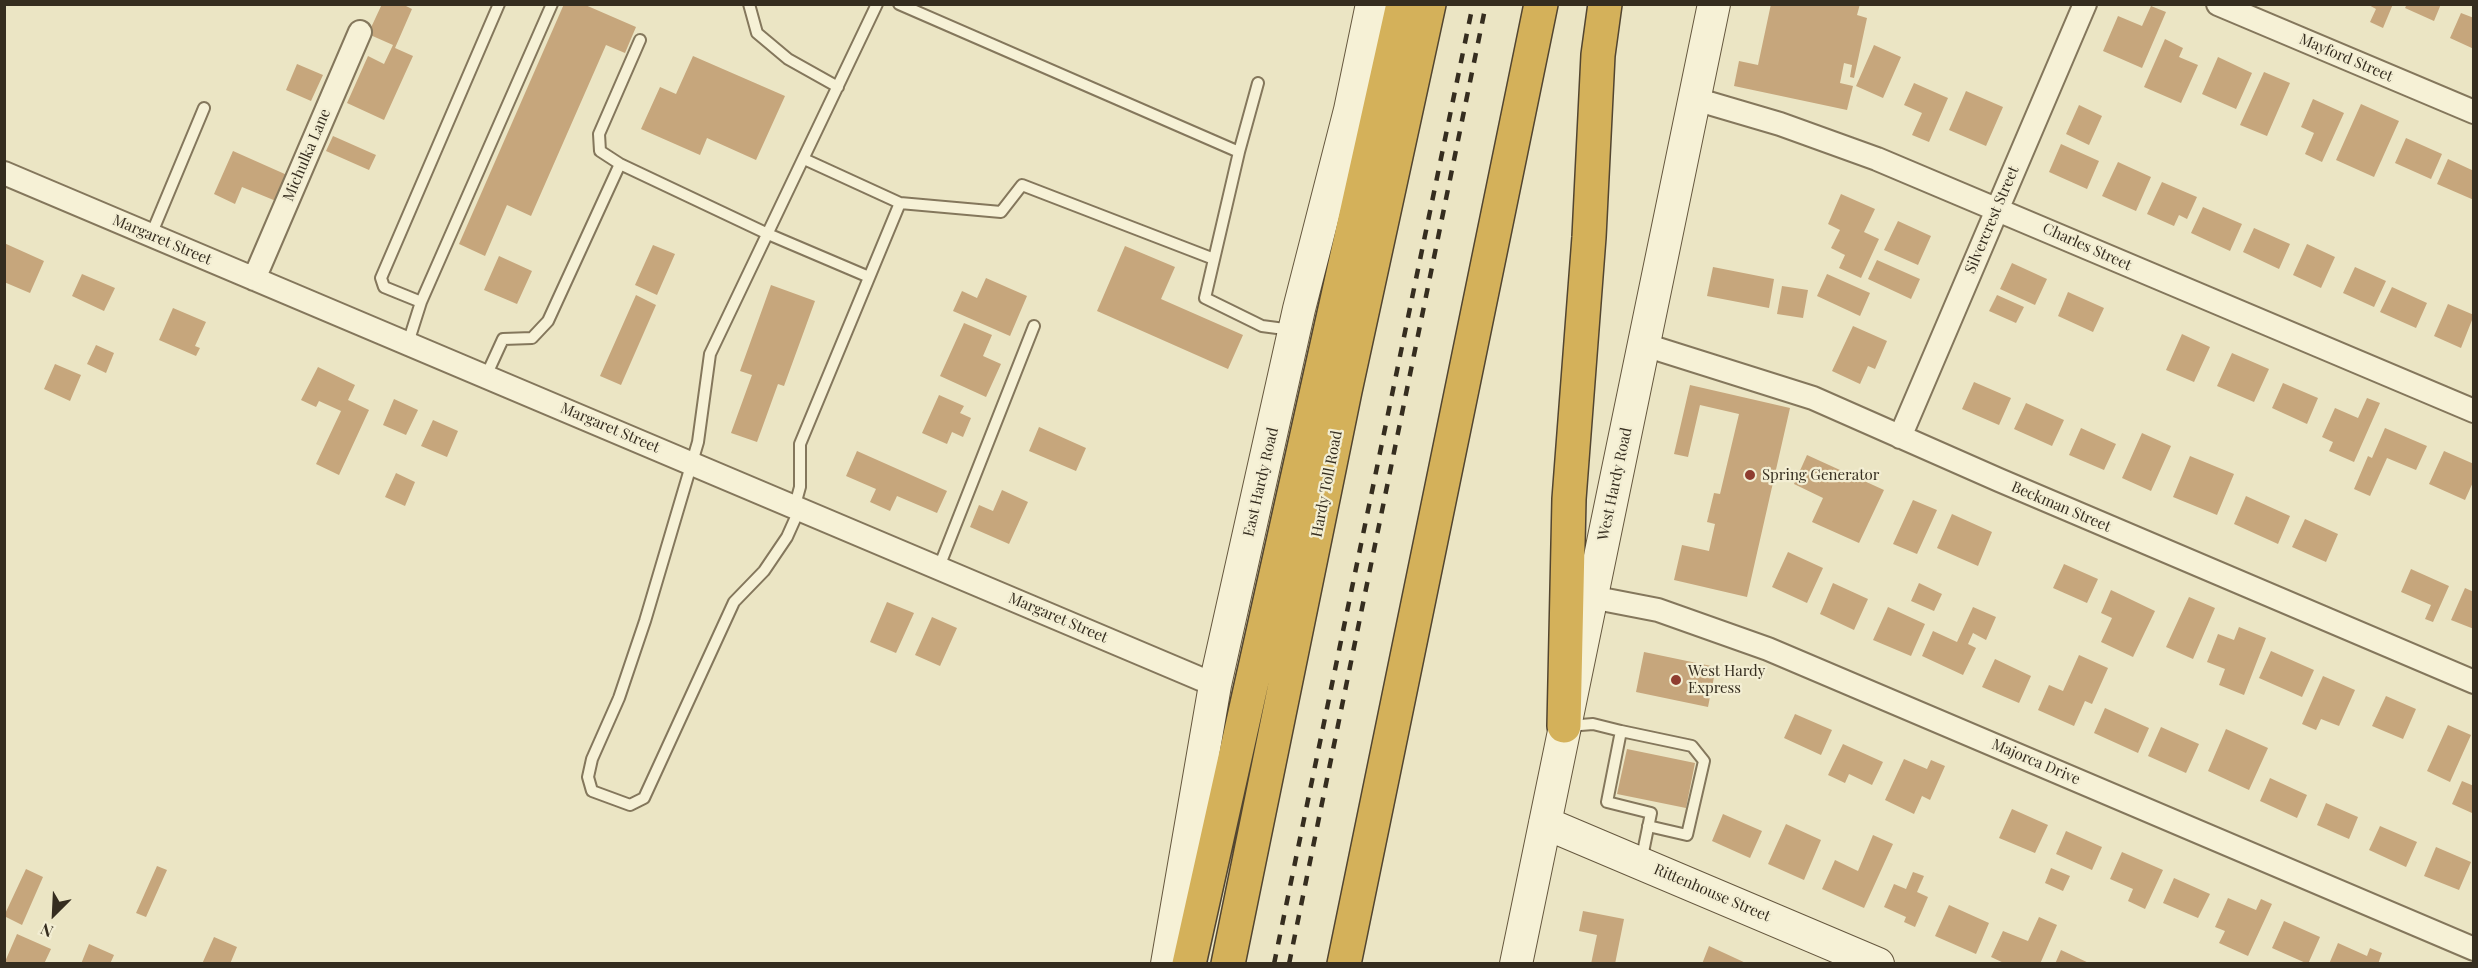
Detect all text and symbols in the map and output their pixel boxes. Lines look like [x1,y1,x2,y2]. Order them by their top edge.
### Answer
street label: Mayford Street [2297,30,2395,86]
street label: Michulka Lane [279,106,335,204]
street label: Silvercrest Street [1961,163,2023,277]
street label: Margaret Street [110,211,214,269]
street label: Charles Street [2040,219,2134,275]
street label: Margaret Street [558,399,662,457]
street label: East Hardy Road [1240,426,1282,538]
street label: West Hardy Road [1594,426,1636,542]
street label: Hardy Toll Road [1308,429,1346,539]
place label: Spring Generator [1762,466,1879,484]
marker: Spring Generator [1743,468,1757,482]
street label: Beckman Street [2009,478,2113,536]
street label: Margaret Street [1006,589,1110,647]
place label: West Hardy Express [1688,662,1765,697]
marker: West Hardy Express [1669,673,1683,687]
street label: Majorca Drive [1989,735,2083,789]
street label: Rittenhouse Street [1651,860,1773,926]
north arrow [24,884,84,944]
text: N [37,919,56,943]

